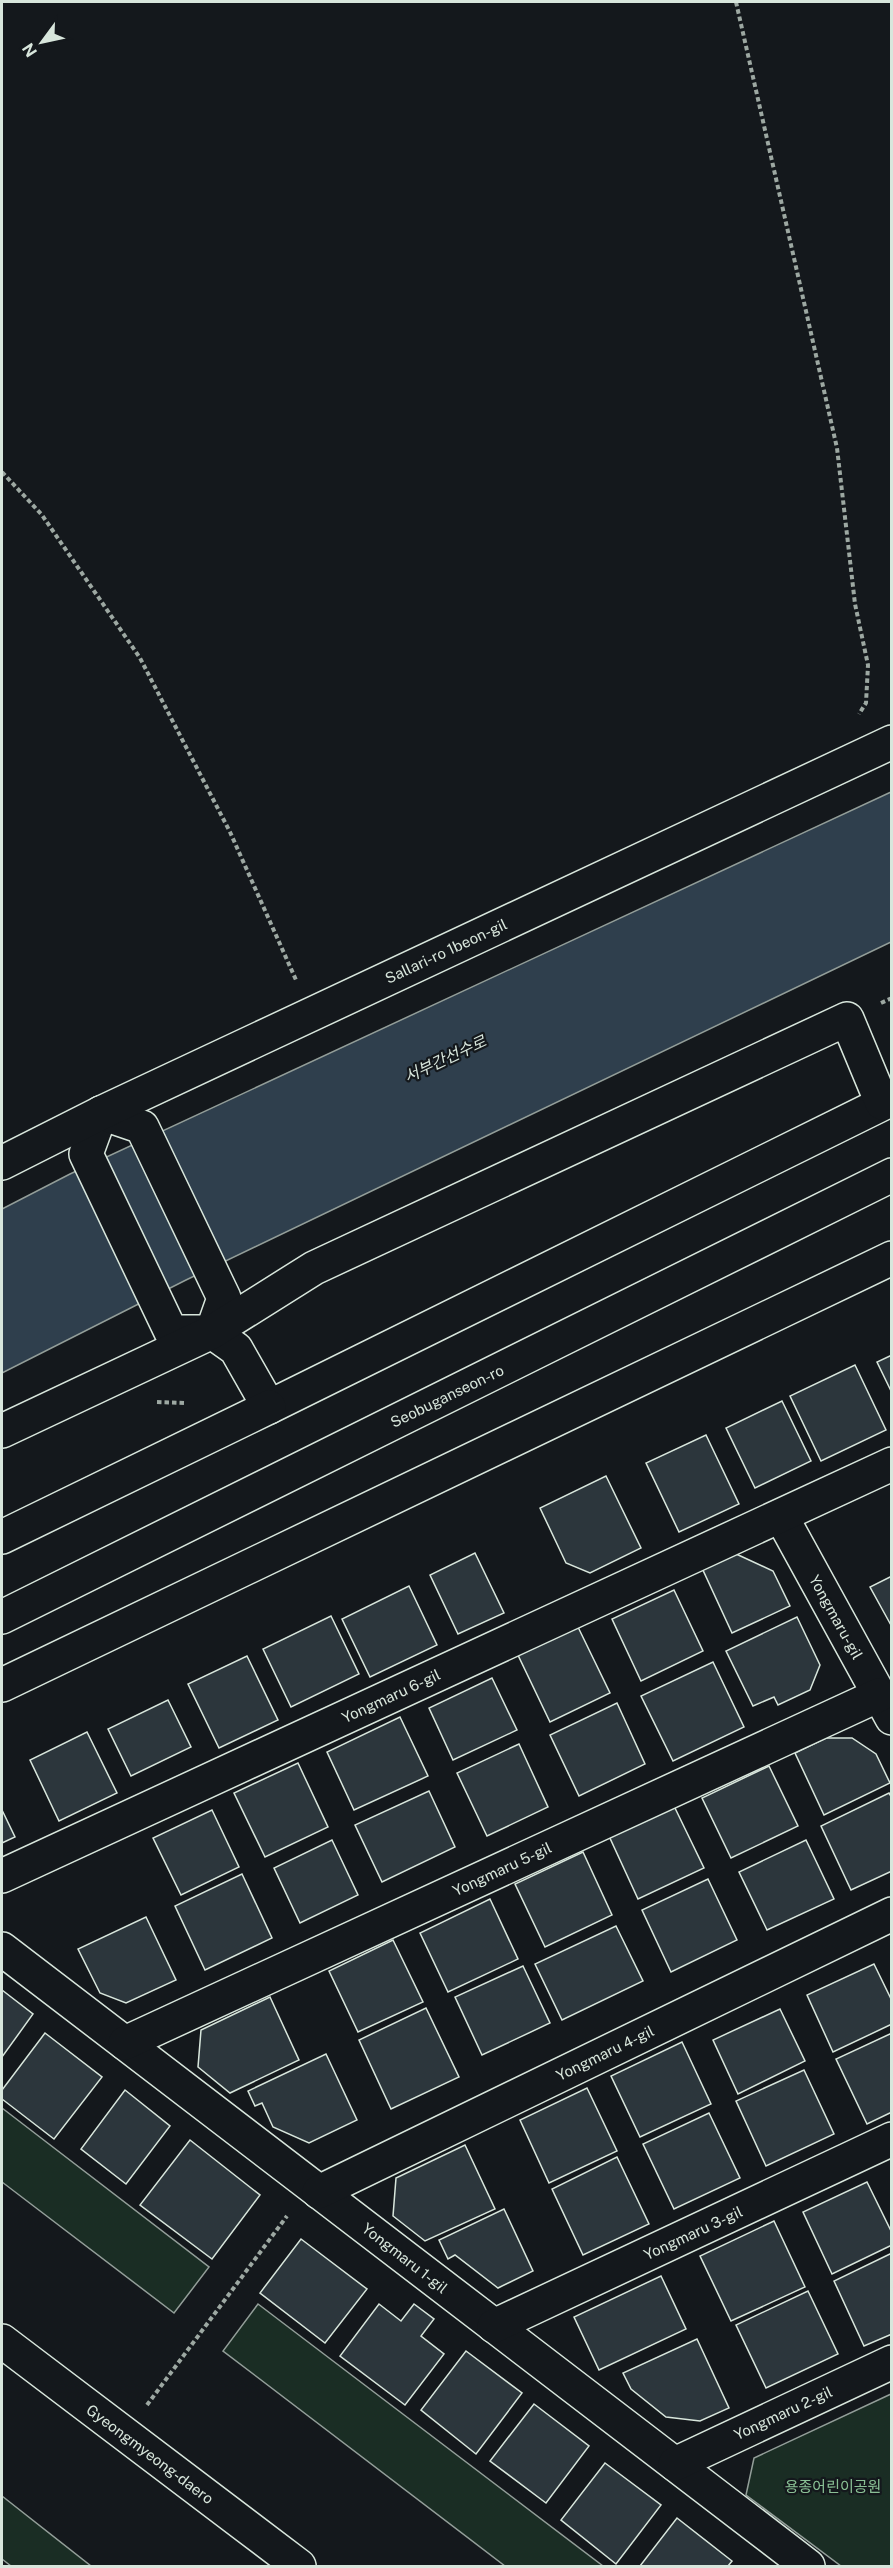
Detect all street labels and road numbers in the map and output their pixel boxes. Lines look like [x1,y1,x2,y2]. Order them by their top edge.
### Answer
street label: Sallari-ro 1beon-gil [382,915,510,987]
street label: Seobuganseon-ro [388,1361,506,1431]
street label: Yongmaru-gil [806,1572,866,1662]
street label: Yongmaru 6-gil [339,1666,443,1726]
street label: Yongmaru 5-gil [450,1839,554,1899]
street label: Yongmaru 4-gil [553,2022,657,2084]
street label: Yongmaru 3-gil [641,2203,745,2263]
street label: Yongmaru 1-gil [359,2219,451,2297]
street label: Yongmaru 2-gil [731,2383,835,2443]
street label: Gyeongmyeong-daero [83,2401,217,2507]

